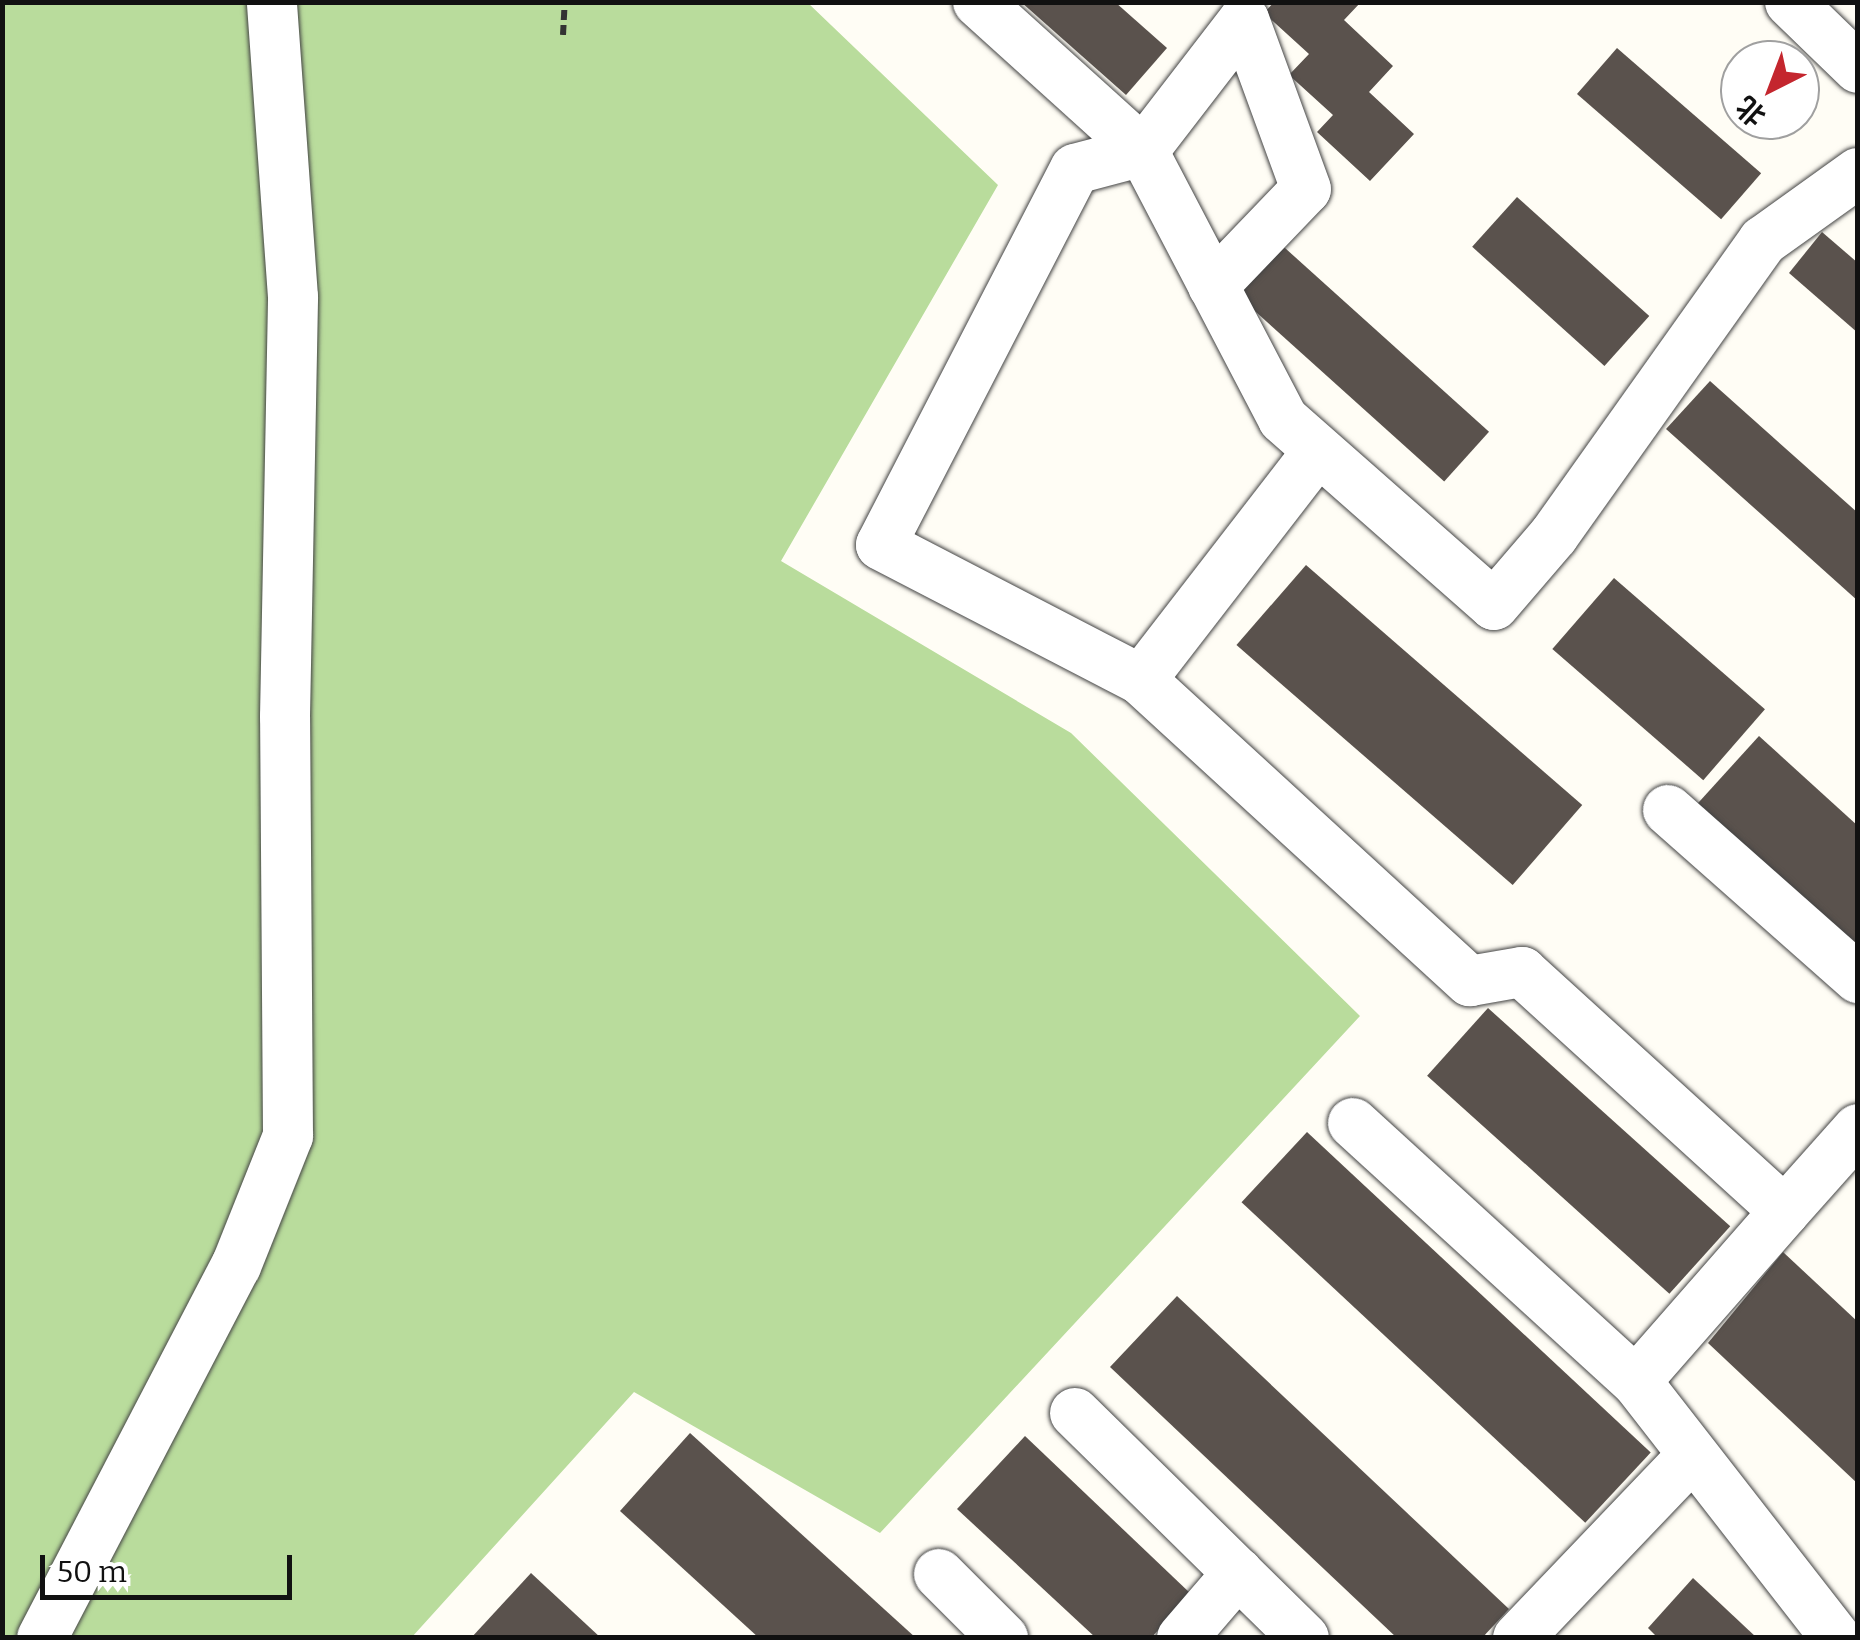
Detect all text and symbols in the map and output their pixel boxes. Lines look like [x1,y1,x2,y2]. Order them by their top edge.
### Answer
north arrow [1720,40,1820,140]
text: 北 [1729,90,1772,133]
scale bar [45,1535,298,1597]
text: 50 m [57,1554,127,1590]

